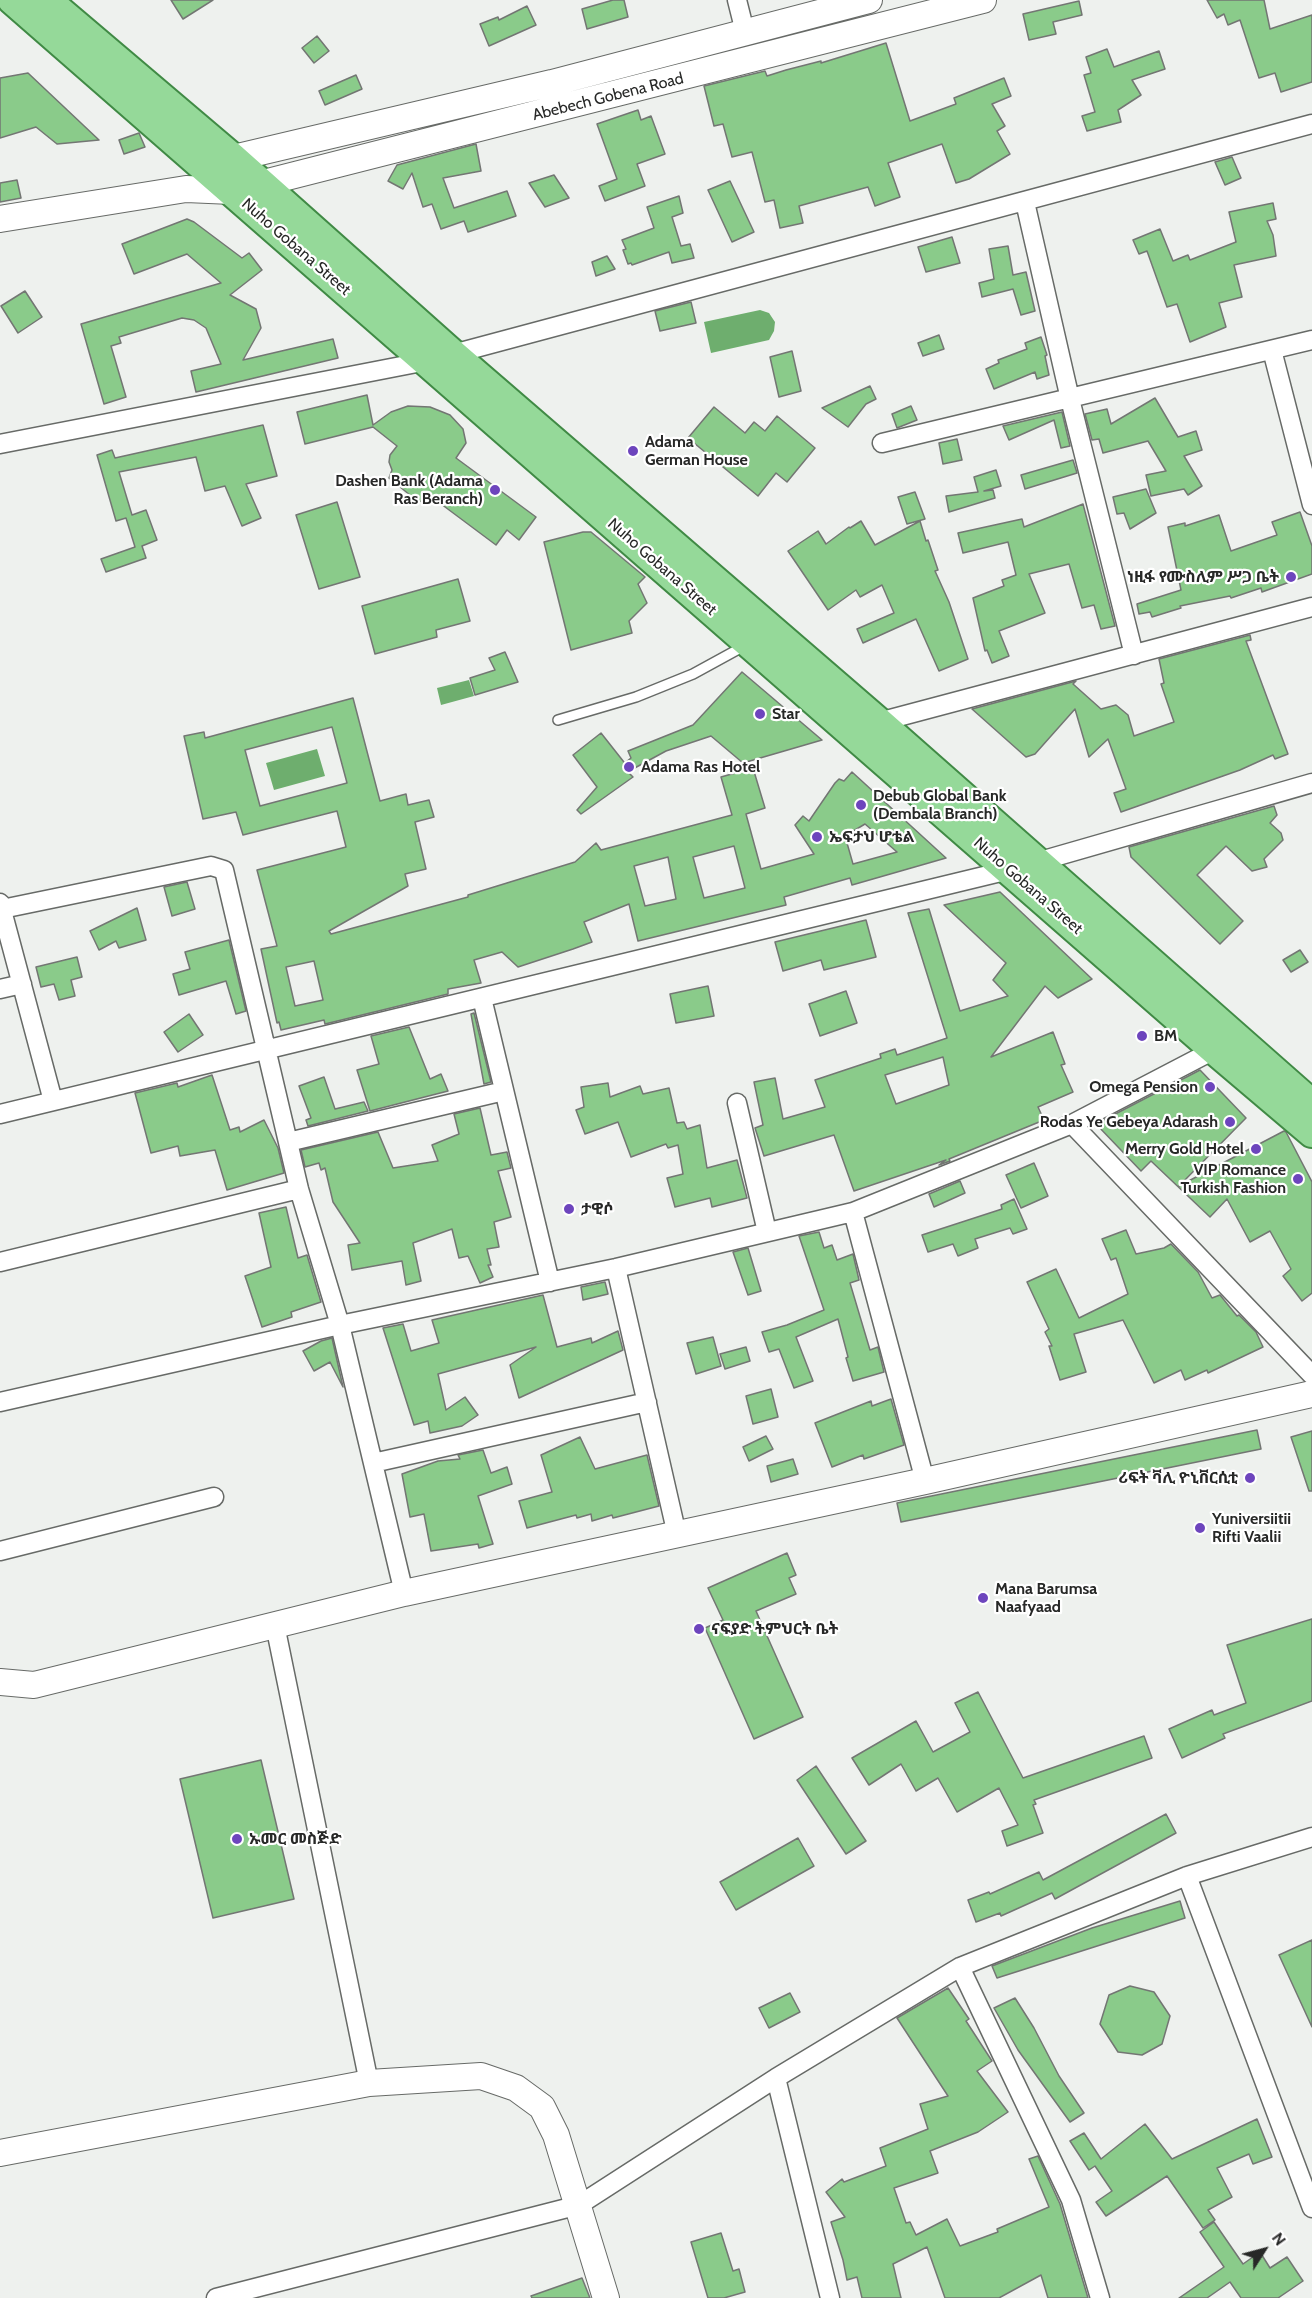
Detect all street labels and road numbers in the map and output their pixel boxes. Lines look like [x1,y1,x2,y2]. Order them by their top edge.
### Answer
street label: Abebech Gobena Road [530,69,686,125]
street label: Nuho Gobana Street [238,195,354,299]
street label: Nuho Gobana Street [604,515,720,619]
street label: Nuho Gobana Street [970,834,1086,938]

